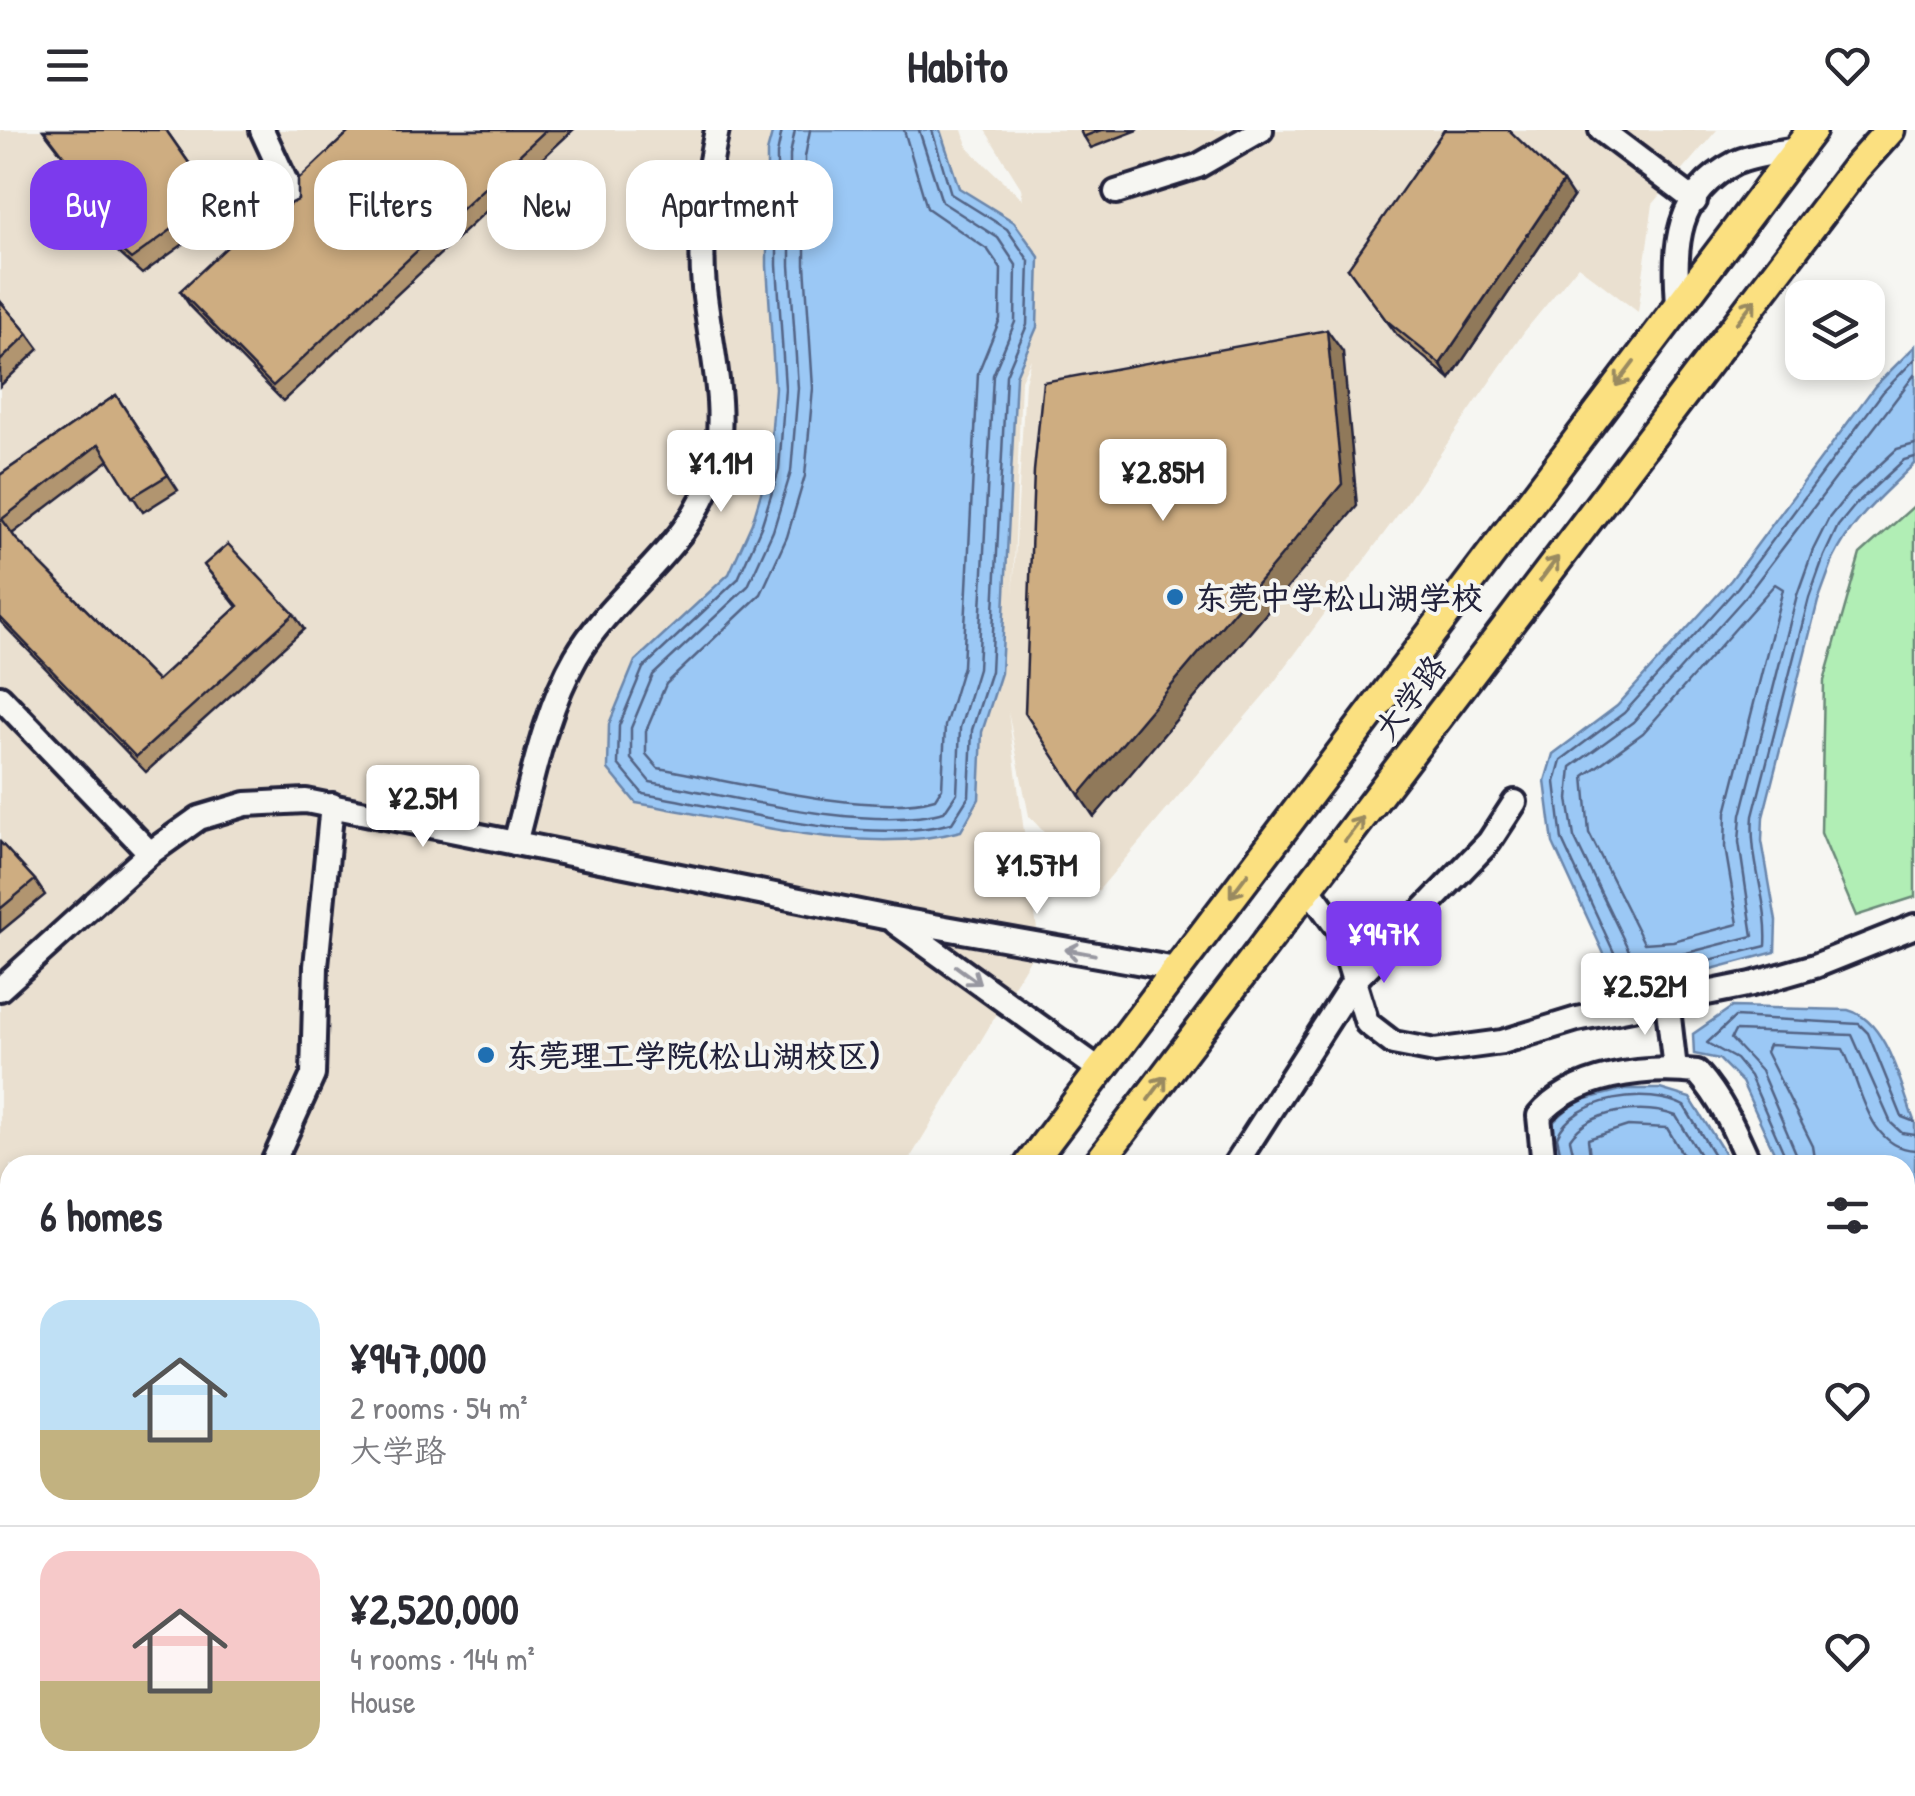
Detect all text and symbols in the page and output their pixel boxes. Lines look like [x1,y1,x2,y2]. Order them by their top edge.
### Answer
text: Habito [907,35,1008,96]
icon: menu [40,38,95,93]
icon: heart [1820,38,1875,93]
chip: Buy [30,160,147,250]
chip: Rent [167,160,294,250]
chip: Filters [314,160,467,250]
chip: New [487,160,606,250]
chip: Apartment [626,160,833,250]
map controls [1785,280,1885,380]
button: layers [1785,280,1885,380]
one-way arrow [1735,298,1756,325]
one-way arrow [1614,360,1635,387]
pin: ¥1.1M [651,430,791,515]
pin: ¥2.85M [1082,439,1244,524]
text: ¥1.1M [689,441,753,484]
text: ¥2.85M [1121,450,1205,493]
one-way arrow [1538,556,1559,583]
place label: 东莞中学松山湖学校 [1195,576,1483,619]
marker: 东莞中学松山湖学校 [1164,586,1186,608]
street label: 大学路 [1364,646,1456,748]
pin: ¥2.5M [353,765,493,850]
text: ¥2.5M [388,776,458,819]
one-way arrow [1344,816,1365,843]
pin: ¥1.57M [956,832,1118,917]
text: ¥1.57M [996,843,1078,886]
one-way arrow [1228,871,1249,898]
pin: ¥947K [1314,901,1454,986]
text: ¥947K [1348,912,1420,955]
one-way arrow [1064,942,1096,961]
pin: ¥2.52M [1564,953,1726,1038]
one-way arrow [954,964,982,985]
text: ¥2.52M [1603,964,1687,1007]
place label: 东莞理工学院(松山湖校区) [506,1034,880,1077]
marker: 东莞理工学院(松山湖校区) [475,1044,497,1066]
one-way arrow [1145,1075,1167,1101]
text: 6 homes [40,1187,162,1244]
icon: filters [1820,1188,1875,1243]
text: ¥947,000 [350,1329,486,1386]
icon: home [120,1340,240,1460]
icon: heart [1820,1373,1875,1428]
text: 2 rooms · 54 m² [350,1386,528,1429]
text: 大学路 [350,1429,446,1472]
text: ¥2,520,000 [350,1580,519,1637]
icon: home [120,1591,240,1711]
icon: heart [1820,1624,1875,1679]
text: 4 rooms · 144 m² [350,1637,535,1680]
text: House [350,1680,416,1723]

